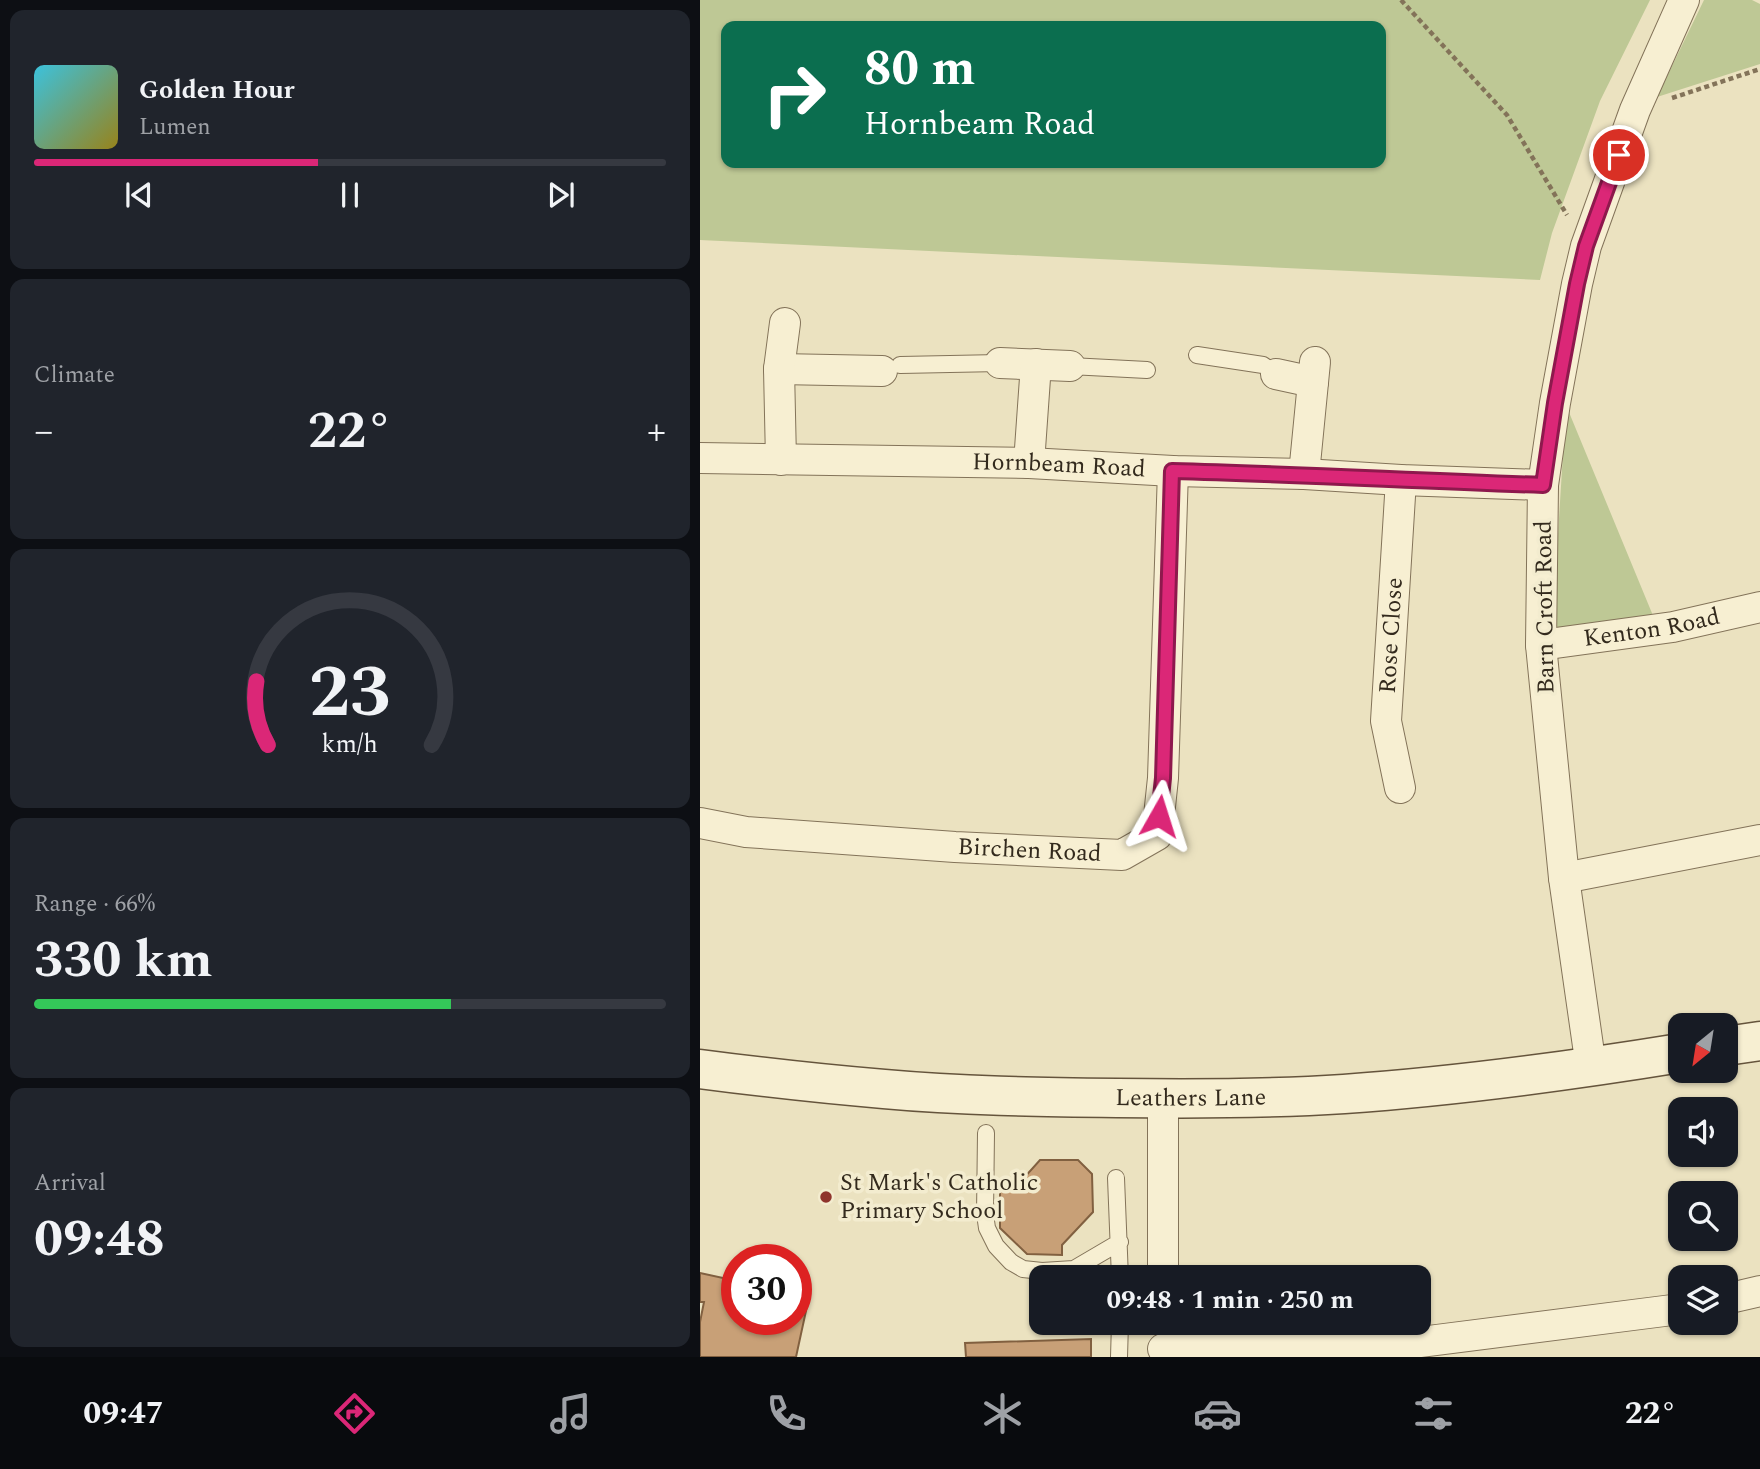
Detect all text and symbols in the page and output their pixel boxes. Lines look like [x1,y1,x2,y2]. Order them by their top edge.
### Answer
text: 80 m [864,32,975,107]
icon: right [749,49,840,140]
text: Golden Hour [139,70,295,110]
text: Hornbeam Road [864,100,1095,149]
text: Lumen [139,110,211,145]
pin [1589,125,1649,185]
icon: arrive [1600,136,1638,174]
icon: previous [120,176,158,214]
icon: pause [331,176,369,214]
icon: next [542,176,580,214]
text: Climate [34,358,115,393]
text: 22° [308,392,392,471]
text: − [34,403,53,461]
text: + [647,403,666,461]
street label: Hornbeam Road [972,444,1147,487]
street label: Barn Croft Road [1525,520,1565,694]
street label: Rose Close [1370,576,1413,695]
street label: Kenton Road [1581,599,1724,657]
text: 23 [309,638,391,749]
text: km/h [322,725,378,763]
position arrow [1122,779,1196,853]
street label: Birchen Road [957,829,1102,872]
text: Range · 66% [34,887,155,922]
text: 330 km [34,921,213,1000]
north arrow [1668,1013,1738,1083]
map controls [1668,1013,1738,1335]
street label: Leathers Lane [1115,1080,1267,1117]
button: sound [1668,1097,1738,1167]
place label: St Mark's Catholic Primary School [840,1165,1038,1229]
text: Arrival [34,1166,106,1201]
button: search [1668,1181,1738,1251]
marker: St Mark's Catholic Primary School [818,1189,834,1205]
text: 09:48 [34,1200,165,1279]
speed limit sign: 30 [721,1244,812,1335]
button: layers [1668,1265,1738,1335]
text: 09:48 · 1 min · 250 m [1106,1280,1354,1320]
text: 09:47 [83,1389,164,1438]
icon: directions [330,1389,379,1438]
icon: music [546,1389,595,1438]
icon: phone [762,1389,811,1438]
icon: climate [978,1389,1027,1438]
icon: car [1193,1389,1242,1438]
icon: filters [1409,1389,1458,1438]
text: 22° [1625,1389,1677,1438]

